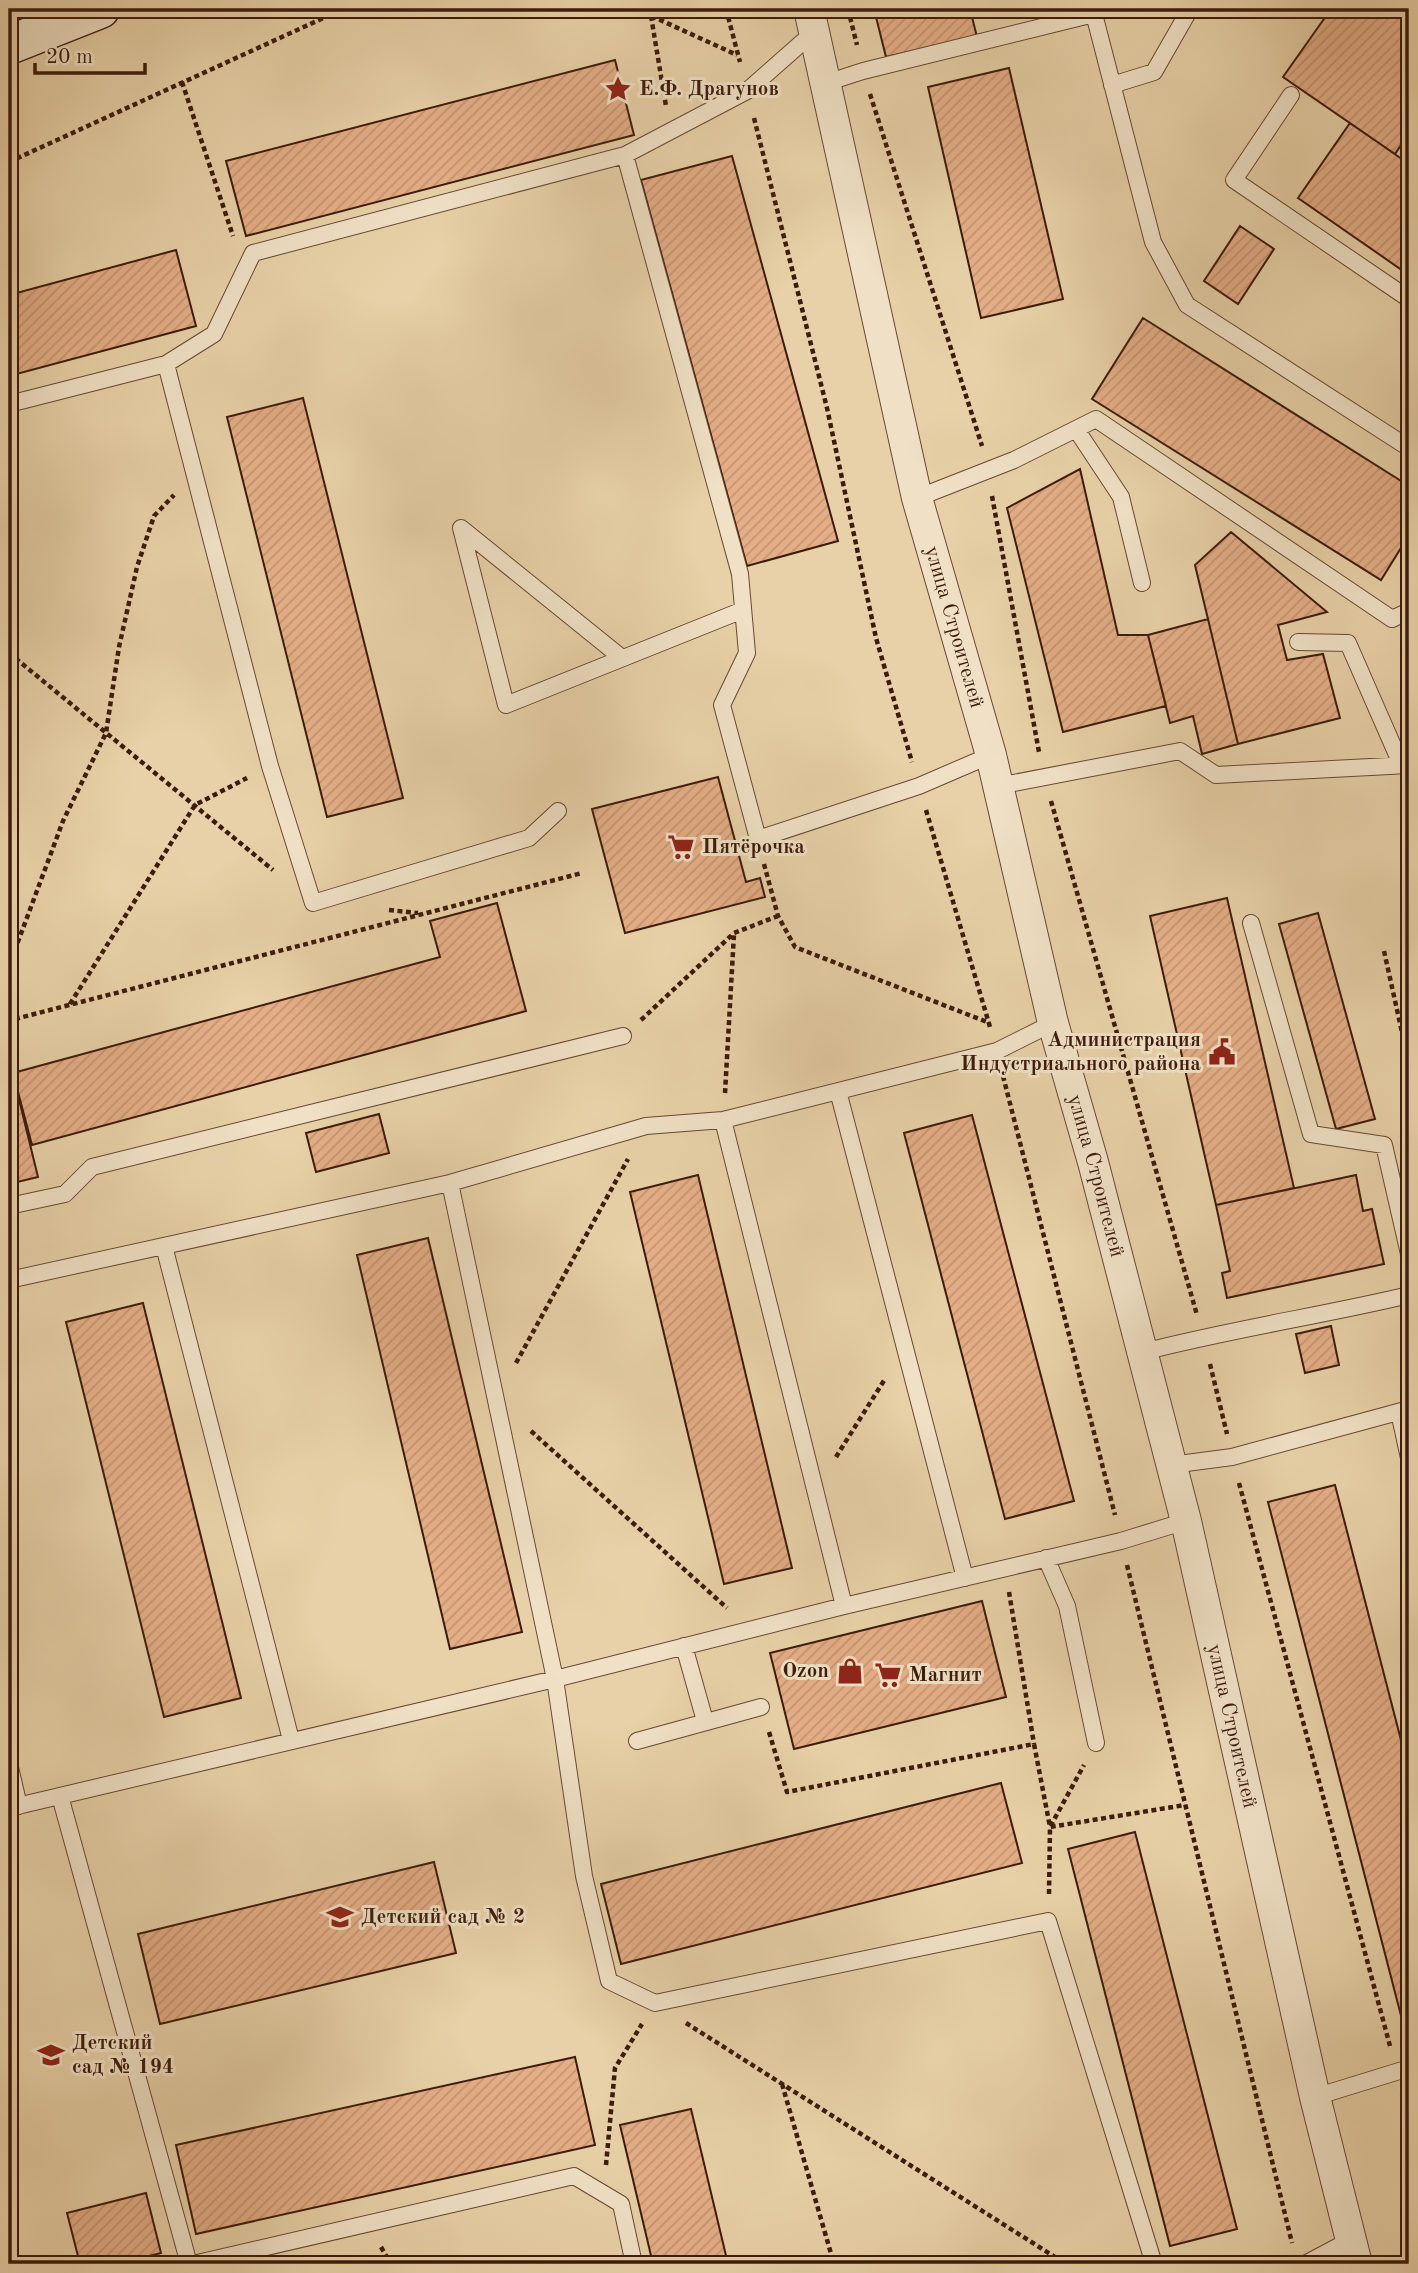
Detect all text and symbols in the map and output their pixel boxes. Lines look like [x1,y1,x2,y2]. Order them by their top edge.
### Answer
scale bar [35,32,145,76]
text: 20 m [46,47,93,68]
place icon: Е.Ф. Драгунов [603,74,633,104]
place label: Е.Ф. Драгунов [639,79,779,100]
street label: улица Строителей [921,544,987,710]
supermarket icon: Пятёрочка [666,832,696,862]
place label: Пятёрочка [702,837,805,858]
place label: Администрация Индустриального района [960,1030,1201,1075]
public building icon: Администрация Индустриального района [1207,1037,1237,1067]
street label: улица Строителей [1064,1092,1128,1259]
street label: улица Строителей [1203,1642,1260,1810]
shop icon: Ozon [835,1656,865,1686]
supermarket icon: Магнит [873,1660,903,1690]
place label: Ozon [782,1661,829,1682]
place label: Магнит [909,1665,982,1686]
school or university icon: Детский сад № 2 [325,1902,355,1932]
place label: Детский сад № 2 [361,1907,525,1928]
place label: Детский сад № 194 [72,2033,174,2078]
school or university icon: Детский сад № 194 [36,2040,66,2070]

